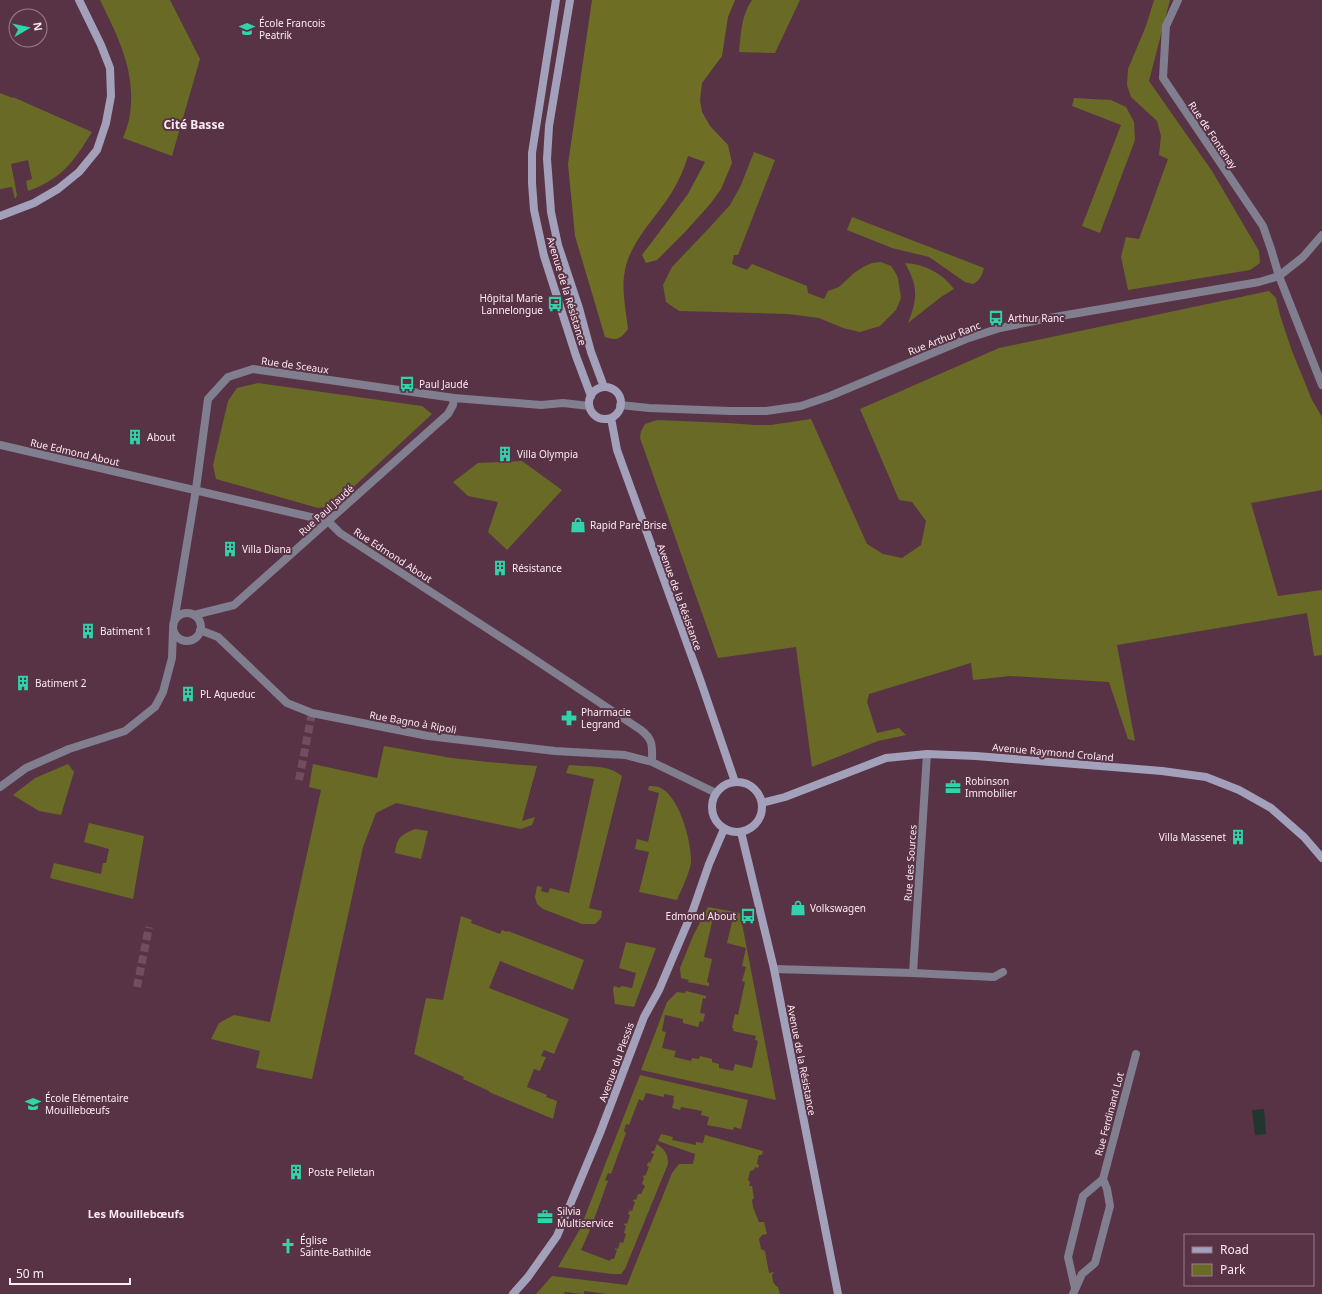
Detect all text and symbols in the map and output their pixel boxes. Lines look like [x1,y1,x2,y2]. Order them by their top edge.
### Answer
north arrow [8,8,48,48]
place label: École Francois Peatrik [259,16,326,42]
school or university icon: École Francois Peatrik [238,20,256,38]
text: N [30,21,46,32]
street label: Rue de Fontenay [1185,99,1241,172]
district label: Cité Basse [163,116,225,133]
street label: Avenue de la Résistance [544,235,590,347]
place label: Hôpital Marie Lannelongue [479,291,543,317]
bus stop icon: Hôpital Marie Lannelongue [546,295,564,313]
bus stop icon: Arthur Ranc [987,309,1005,327]
place label: Arthur Ranc [1008,311,1064,325]
street label: Rue Arthur Ranc [906,318,982,358]
street label: Rue de Sceaux [260,353,330,377]
bus stop icon: Paul Jaudé [398,375,416,393]
place label: Paul Jaudé [419,377,469,391]
building icon: About [126,428,144,446]
place label: About [147,430,176,444]
street label: Rue Edmond About [29,435,121,469]
building icon: Villa Olympia [496,445,514,463]
place label: Villa Olympia [517,447,578,461]
street label: Rue Paul Jaudé [295,481,357,539]
shop icon: Rapid Pare Brise [569,516,587,534]
place label: Rapid Pare Brise [590,518,667,532]
street label: Rue Edmond About [351,524,435,586]
building icon: Villa Diana [221,540,239,558]
place label: Villa Diana [242,542,291,556]
street label: Avenue de la Résistance [654,542,706,653]
building icon: Résistance [491,559,509,577]
place label: Résistance [512,561,562,575]
building icon: Batiment 1 [79,622,97,640]
place label: Batiment 1 [100,624,151,638]
building icon: Batiment 2 [14,674,32,692]
place label: Batiment 2 [35,676,87,690]
building icon: PL Aqueduc [179,685,197,703]
place label: PL Aqueduc [200,687,256,701]
place label: Pharmacie Legrand [581,705,631,731]
street label: Rue Bagno à Ripoli [368,707,458,737]
pharmacy icon: Pharmacie Legrand [560,709,578,727]
street label: Avenue Raymond Croland [992,740,1114,764]
place label: Robinson Immobilier [965,774,1017,800]
office icon: Robinson Immobilier [944,778,962,796]
street label: Rue des Sources [900,824,920,902]
building icon: Villa Massenet [1229,828,1247,846]
place label: Villa Massenet [1159,830,1226,844]
shop icon: Volkswagen [789,899,807,917]
place label: Volkswagen [810,901,866,915]
bus stop icon: Edmond About [739,907,757,925]
place label: Edmond About [666,909,736,923]
street label: Avenue de la Résistance [784,1003,820,1117]
street label: Avenue du Plessis [595,1020,637,1104]
street label: Rue Ferdinand Lot [1091,1070,1127,1157]
place label: École Elémentaire Mouillebœufs [45,1091,129,1117]
school or university icon: École Elémentaire Mouillebœufs [24,1095,42,1113]
building icon: Poste Pelletan [287,1163,305,1181]
place label: Poste Pelletan [308,1165,375,1179]
place label: Silvia Multiservice [557,1204,614,1230]
district label: Les Mouillebœufs [88,1206,185,1221]
office icon: Silvia Multiservice [536,1208,554,1226]
place label: Église Sainte-Bathilde [300,1233,372,1259]
legend [1184,1234,1314,1286]
church icon: Église Sainte-Bathilde [279,1237,297,1255]
text: Road [1220,1241,1249,1258]
scale bar [10,1260,130,1286]
text: Park [1220,1261,1246,1278]
text: 50 m [16,1265,44,1282]

